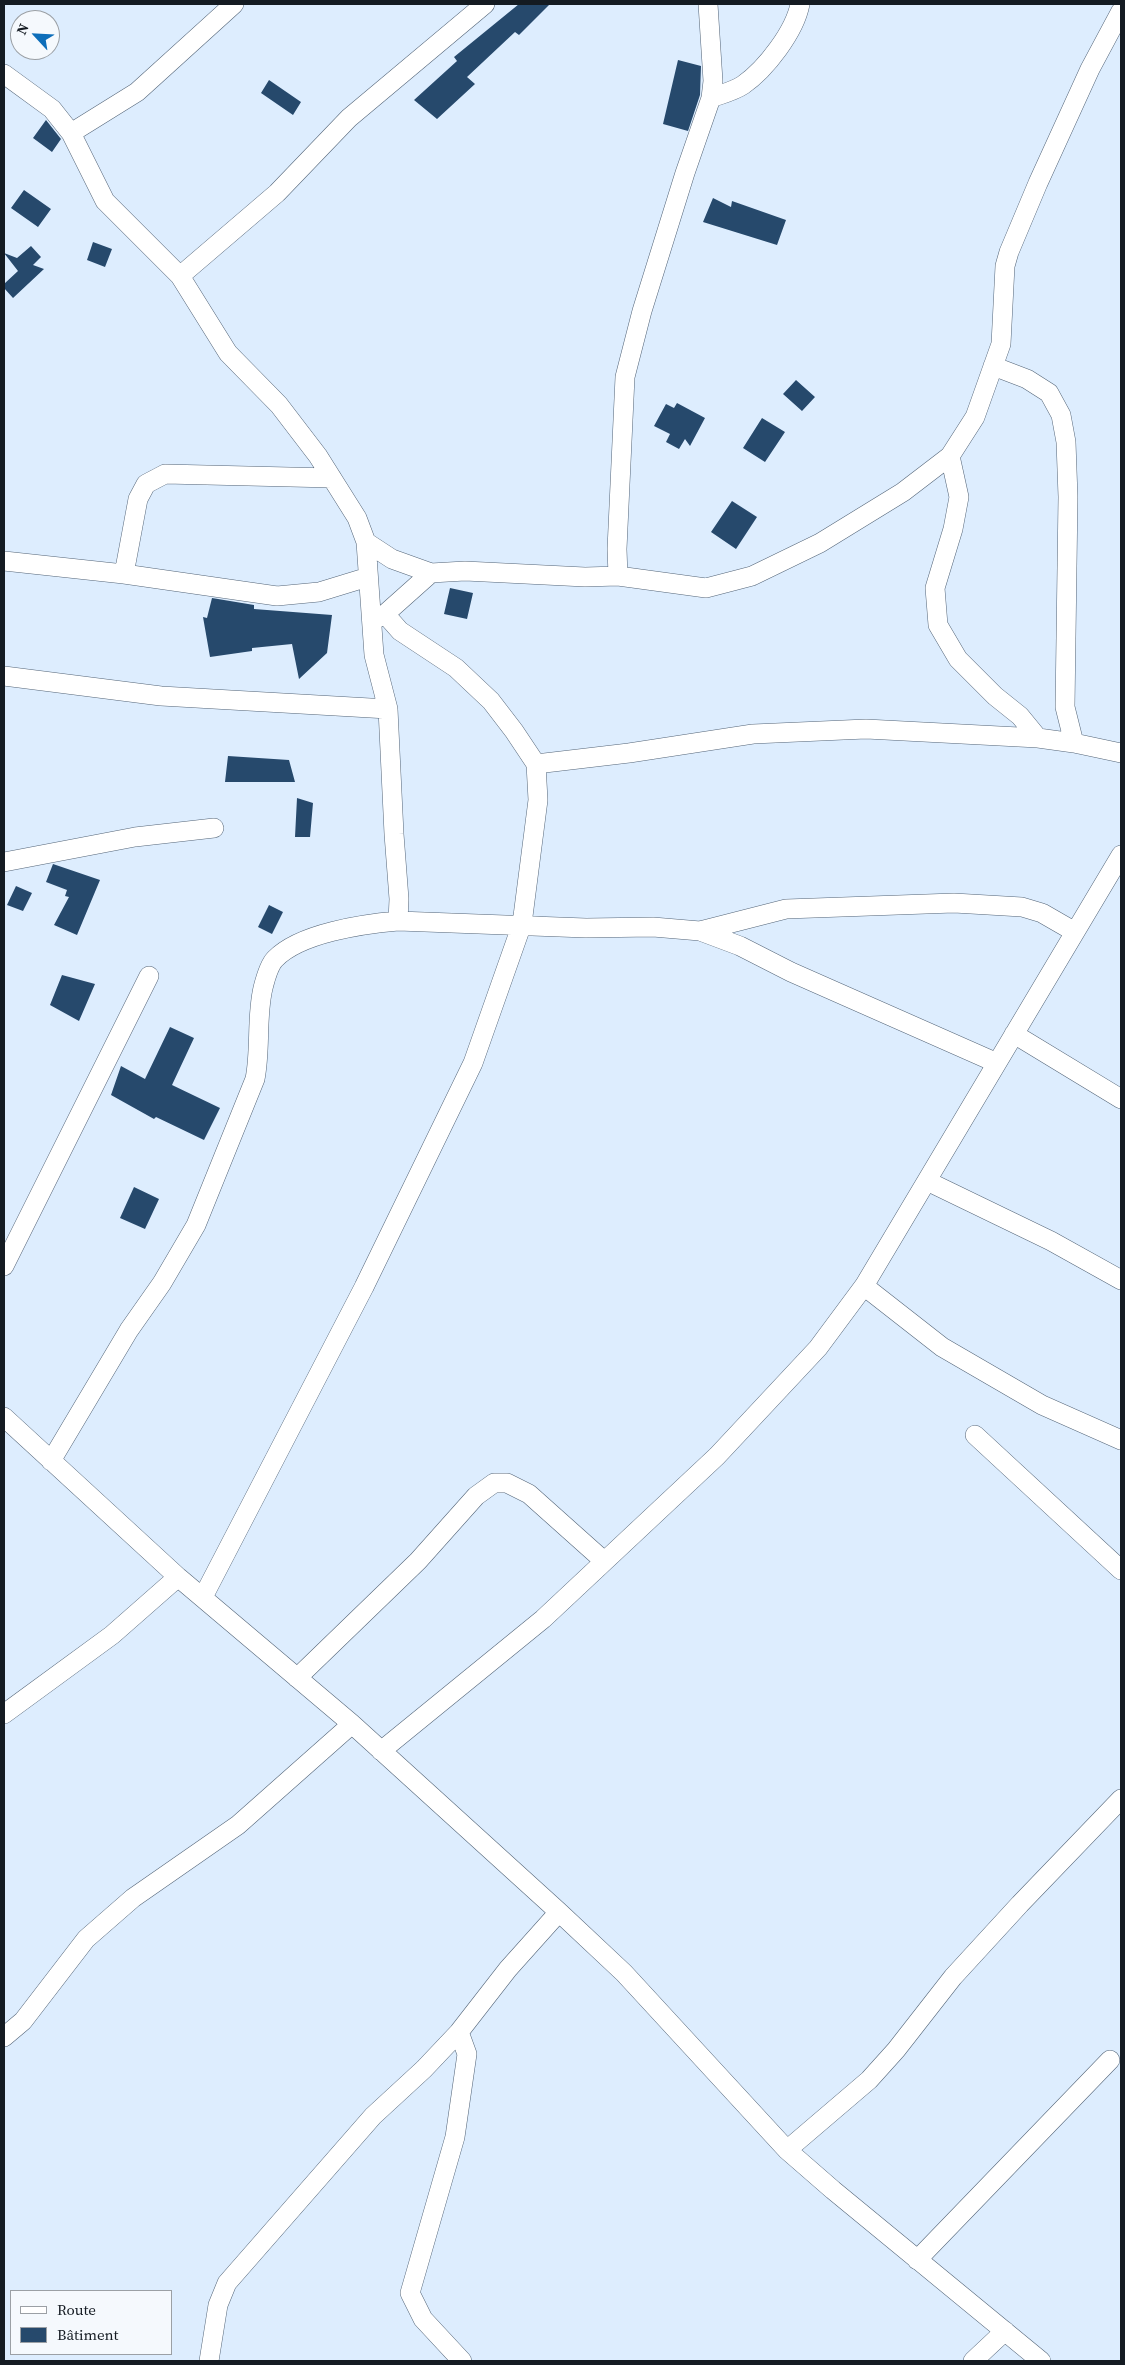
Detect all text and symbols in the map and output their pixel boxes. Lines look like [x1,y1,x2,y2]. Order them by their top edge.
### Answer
north arrow [10,10,60,60]
text: N [11,20,34,38]
legend [10,2290,172,2355]
text: Route [57,2299,96,2320]
text: Bâtiment [57,2324,118,2345]

